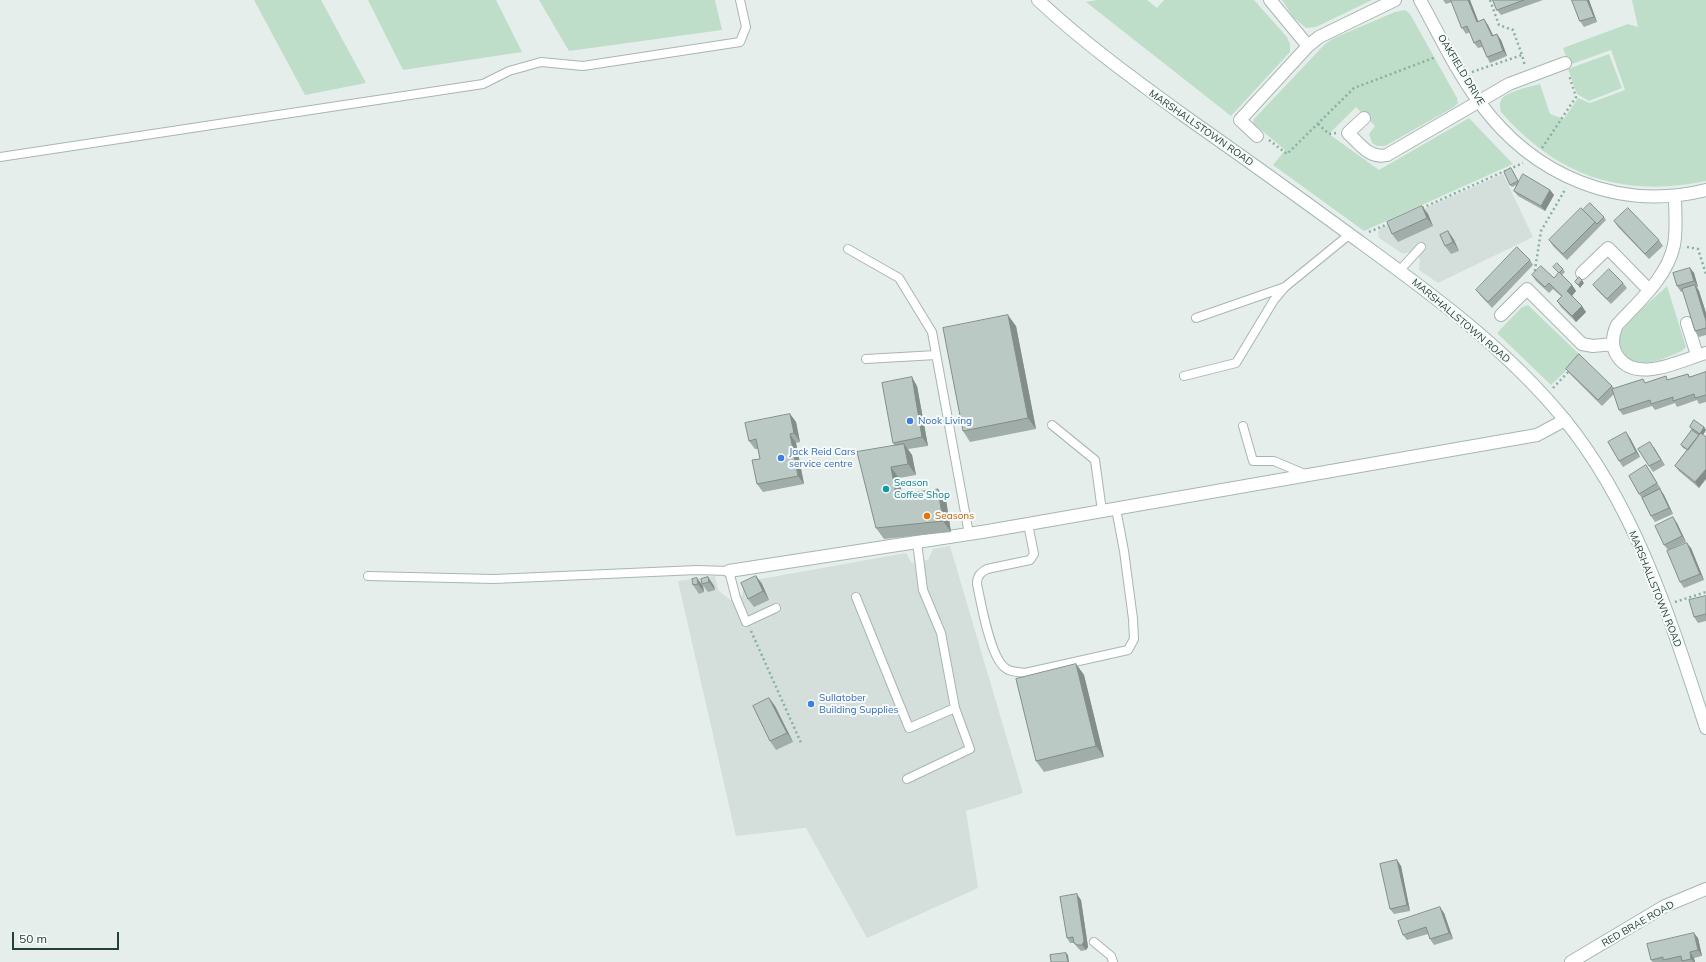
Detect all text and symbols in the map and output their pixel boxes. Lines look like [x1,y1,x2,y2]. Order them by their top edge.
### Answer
street label: OAKFIELD DRIVE [1435,32,1487,108]
street label: MARSHALLSTOWN ROAD [1147,87,1255,169]
street label: MARSHALLSTOWN ROAD [1409,276,1513,366]
place label: Nook Living [918,415,972,427]
marker: Nook Living [905,416,915,426]
place label: Jack Reid Cars service centre [789,446,855,470]
marker: Jack Reid Cars service centre [776,453,786,463]
place label: Season Coffee Shop [894,477,950,500]
marker: Season Coffee Shop [881,484,891,494]
place label: Seasons [935,510,974,522]
marker: Seasons [922,511,932,521]
street label: MARSHALLSTOWN ROAD [1626,529,1684,649]
place label: Sullatober Building Supplies [819,692,898,716]
marker: Sullatober Building Supplies [806,699,816,709]
street label: RED BRAE ROAD [1600,898,1676,950]
scale bar [14,924,121,950]
text: 50 m [19,931,47,946]

